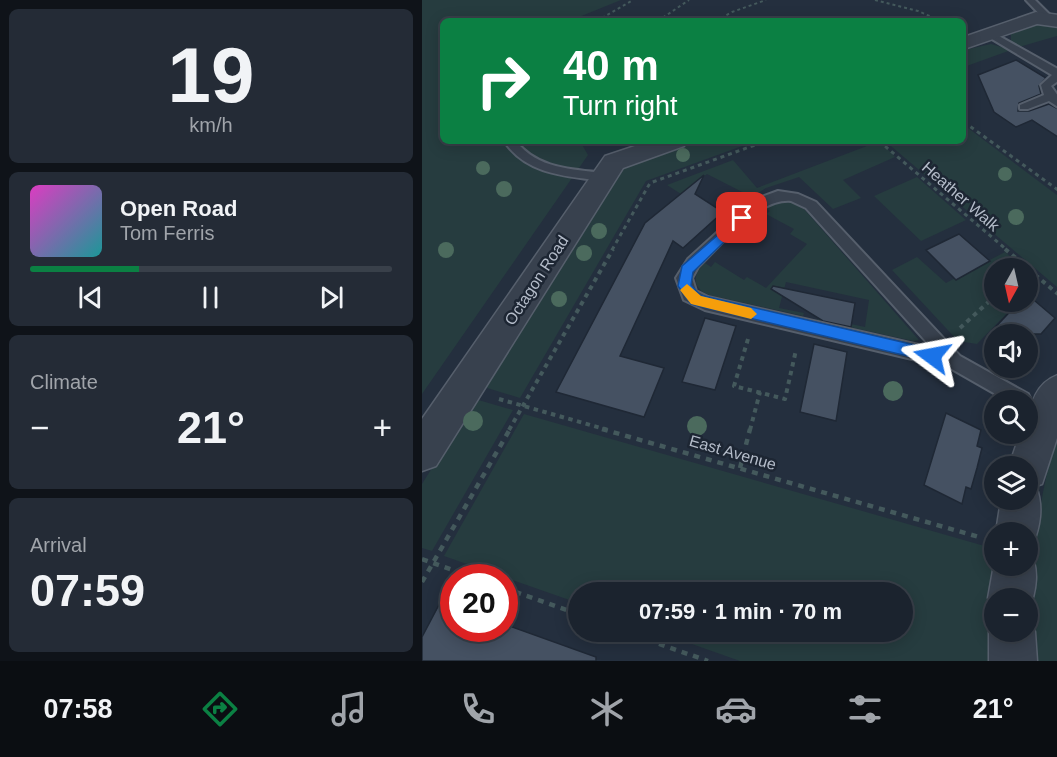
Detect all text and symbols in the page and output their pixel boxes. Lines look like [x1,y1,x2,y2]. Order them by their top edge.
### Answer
text: 19 [168,31,254,119]
icon: right [464,42,542,120]
text: 40 m [563,42,659,89]
text: Turn right [563,91,678,121]
text: km/h [189,114,233,136]
street label: Heather Walk [919,158,1003,235]
pin [716,192,767,243]
text: Open Road [120,196,237,221]
icon: arrive [725,201,758,234]
text: Tom Ferris [120,222,214,244]
street label: Octagon Road [501,232,572,328]
north arrow [984,258,1038,312]
map controls [984,258,1038,642]
icon: previous [74,281,107,314]
icon: pause [194,281,227,314]
icon: next [315,281,348,314]
position arrow [900,324,964,388]
button: sound [984,324,1038,378]
text: Climate [30,371,98,393]
button: search [984,390,1038,444]
text: 21° [177,402,245,453]
text: − [30,409,49,446]
text: + [373,409,392,446]
street label: East Avenue [687,432,778,473]
button: layers [984,456,1038,510]
button: + [984,522,1038,576]
text: Arrival [30,534,87,556]
speed limit sign: 20 [440,564,518,642]
text: 07:59 [30,565,145,616]
button: − [984,588,1038,642]
text: 07:59 · 1 min · 70 m [639,599,842,624]
icon: directions [199,688,241,730]
icon: music [328,688,370,730]
icon: phone [457,688,499,730]
icon: climate [586,688,628,730]
icon: car [715,688,757,730]
icon: filters [844,688,886,730]
text: 07:58 [43,694,113,724]
text: 21° [973,694,1013,724]

